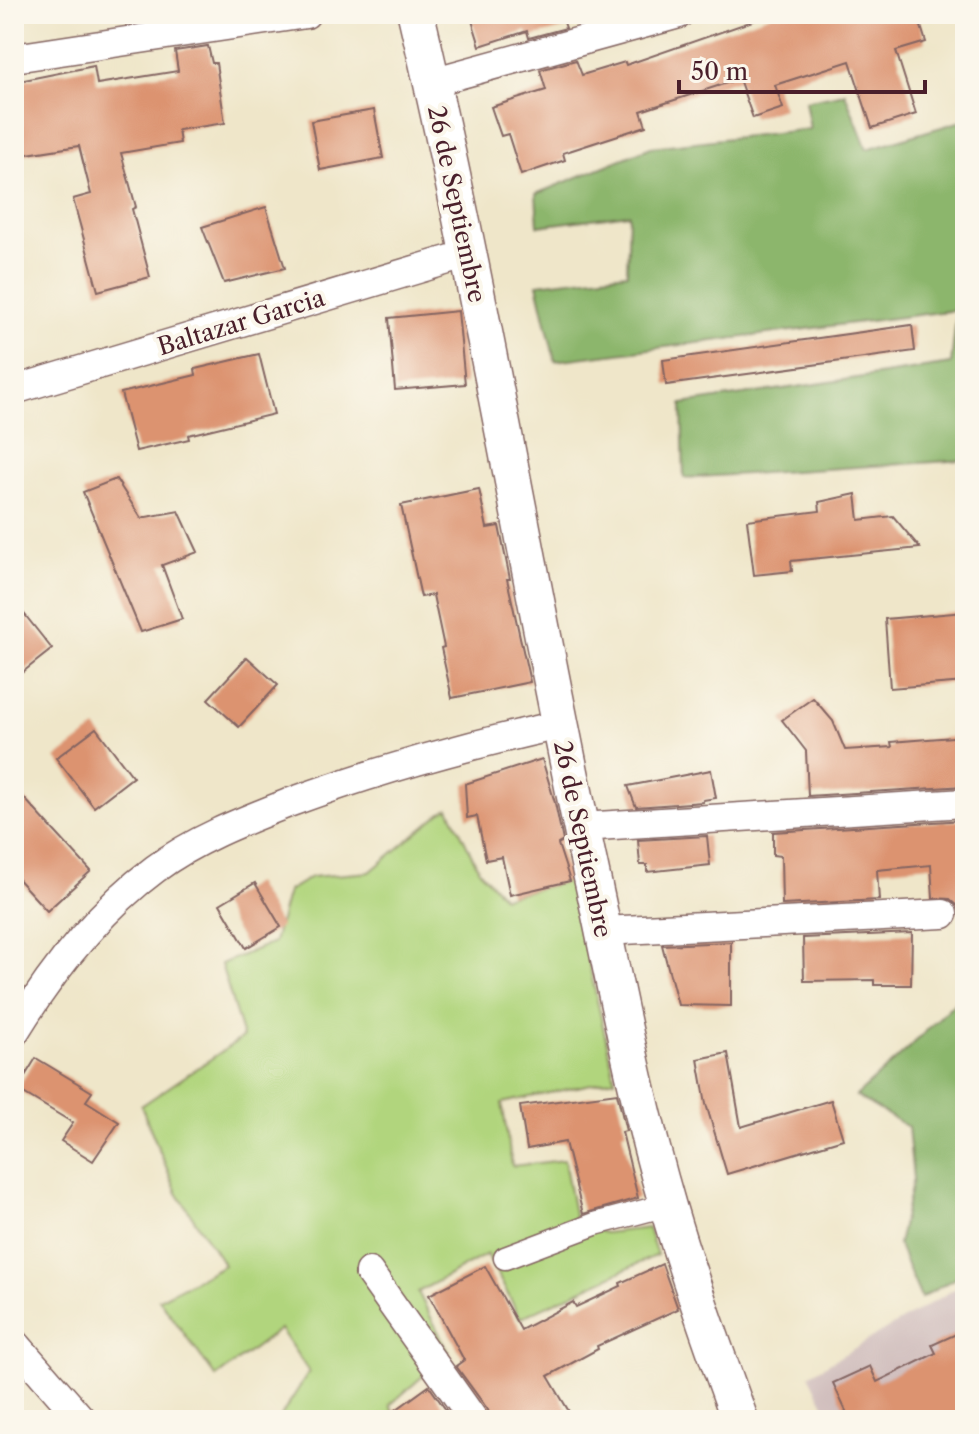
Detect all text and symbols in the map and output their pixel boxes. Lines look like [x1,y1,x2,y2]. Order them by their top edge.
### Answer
scale bar [679,44,925,94]
text: 50 m [691,57,748,86]
street label: 26 de Septiembre [422,103,492,305]
street label: Baltazar Garcia [154,283,328,361]
street label: 26 de Septiembre [548,738,618,940]

